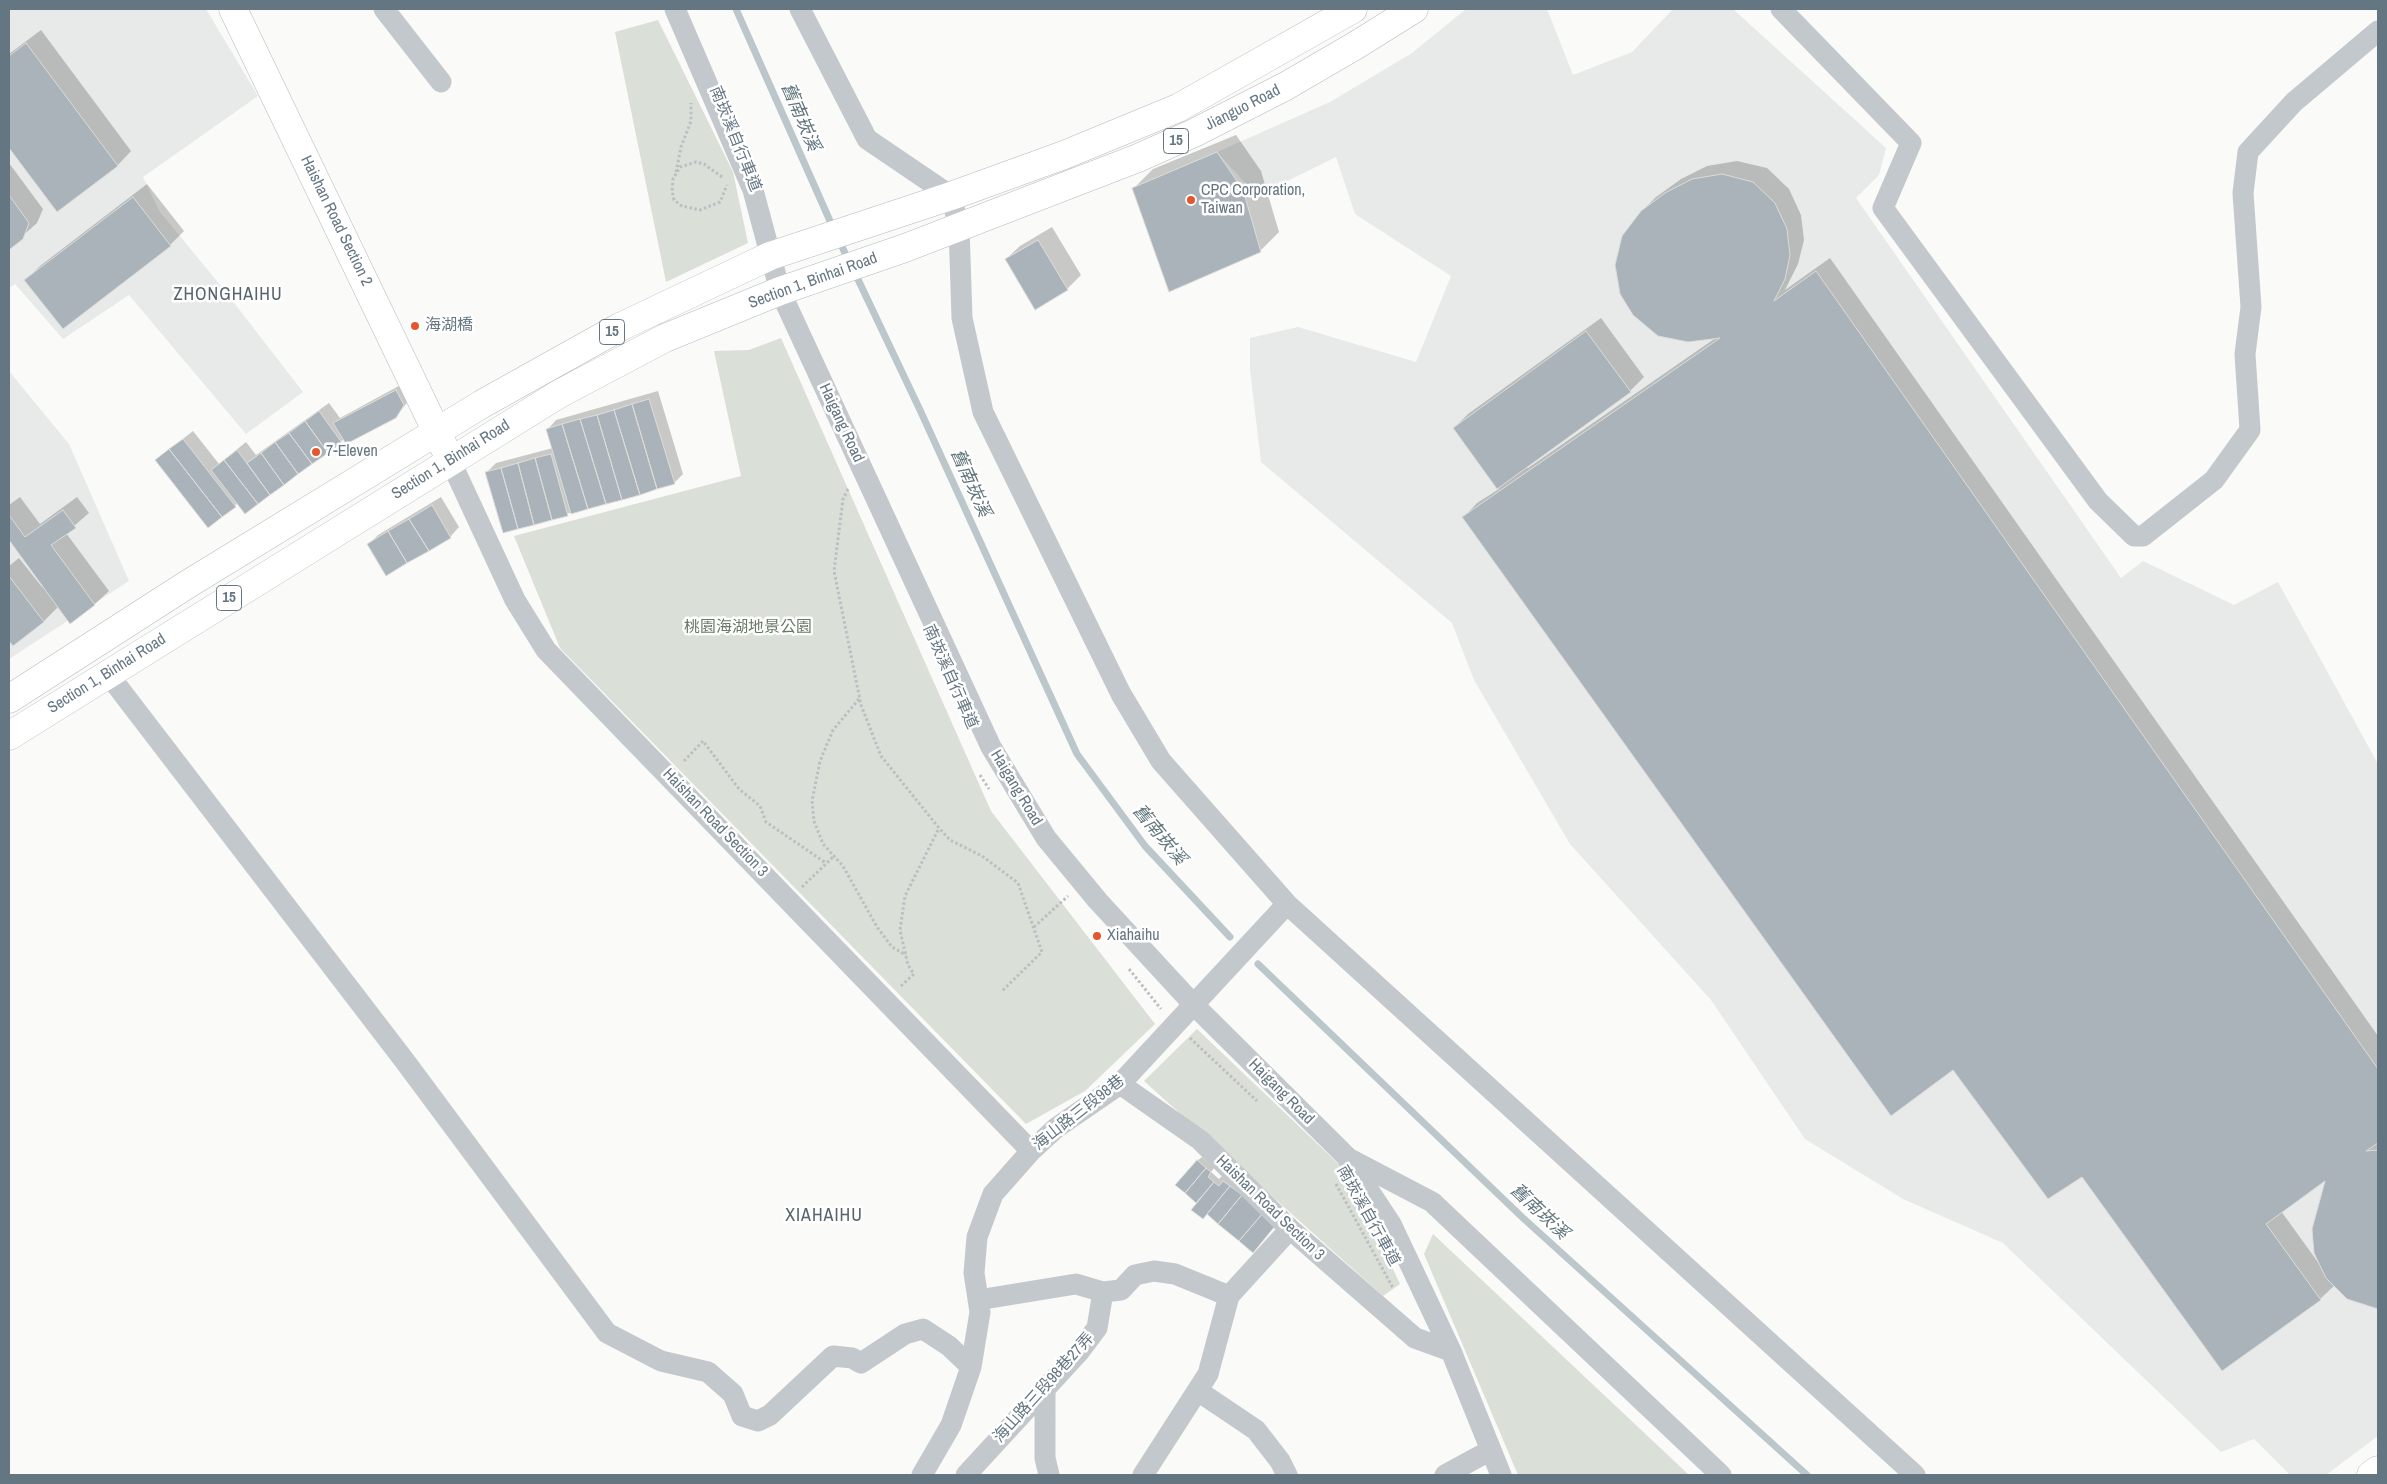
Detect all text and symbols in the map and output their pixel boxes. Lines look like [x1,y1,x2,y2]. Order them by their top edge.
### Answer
water label: 舊南崁溪 [776,80,824,154]
street label: Jianguo Road [1202,81,1284,135]
street label: 南崁溪自行車道 [705,83,765,195]
road number: 15 [1164,128,1188,154]
street label: Haishan Road Section 2 [296,153,376,289]
place label: CPC Corporation, Taiwan [1201,181,1305,219]
marker: CPC Corporation, Taiwan [1185,194,1197,206]
street label: Section 1, Binhai Road [746,249,880,313]
district label: ZHONGHAIHU [172,284,284,306]
place label: 海湖橋 [425,316,473,336]
marker: 海湖橋 [409,320,421,332]
road number: 15 [600,320,624,344]
street label: Haigang Road [814,381,868,465]
street label: Section 1, Binhai Road [388,416,514,504]
place label: 7-Eleven [326,442,378,462]
marker: 7-Eleven [310,446,322,458]
water label: 舊南崁溪 [945,446,995,520]
road number: 15 [216,586,242,610]
park label: 桃園海湖地景公園 [684,618,812,638]
street label: 南崁溪自行車道 [918,622,982,732]
street label: Section 1, Binhai Road [44,630,170,718]
street label: Haigang Road [986,747,1046,829]
street label: Haishan Road Section 3 [658,765,772,881]
water label: 舊南崁溪 [1128,800,1190,870]
place label: Xiahaihu [1107,926,1160,946]
marker: Xiahaihu [1091,930,1103,942]
street label: Haigang Road [1244,1055,1318,1129]
street label: 海山路三段98巷 [1030,1071,1128,1155]
street label: Haishan Road Section 3 [1212,1151,1328,1265]
street label: 南崁溪自行車道 [1332,1162,1404,1270]
water label: 舊南崁溪 [1505,1180,1573,1244]
district label: XIAHAIHU [784,1205,864,1227]
street label: 海山路三段98巷27弄 [990,1329,1098,1447]

